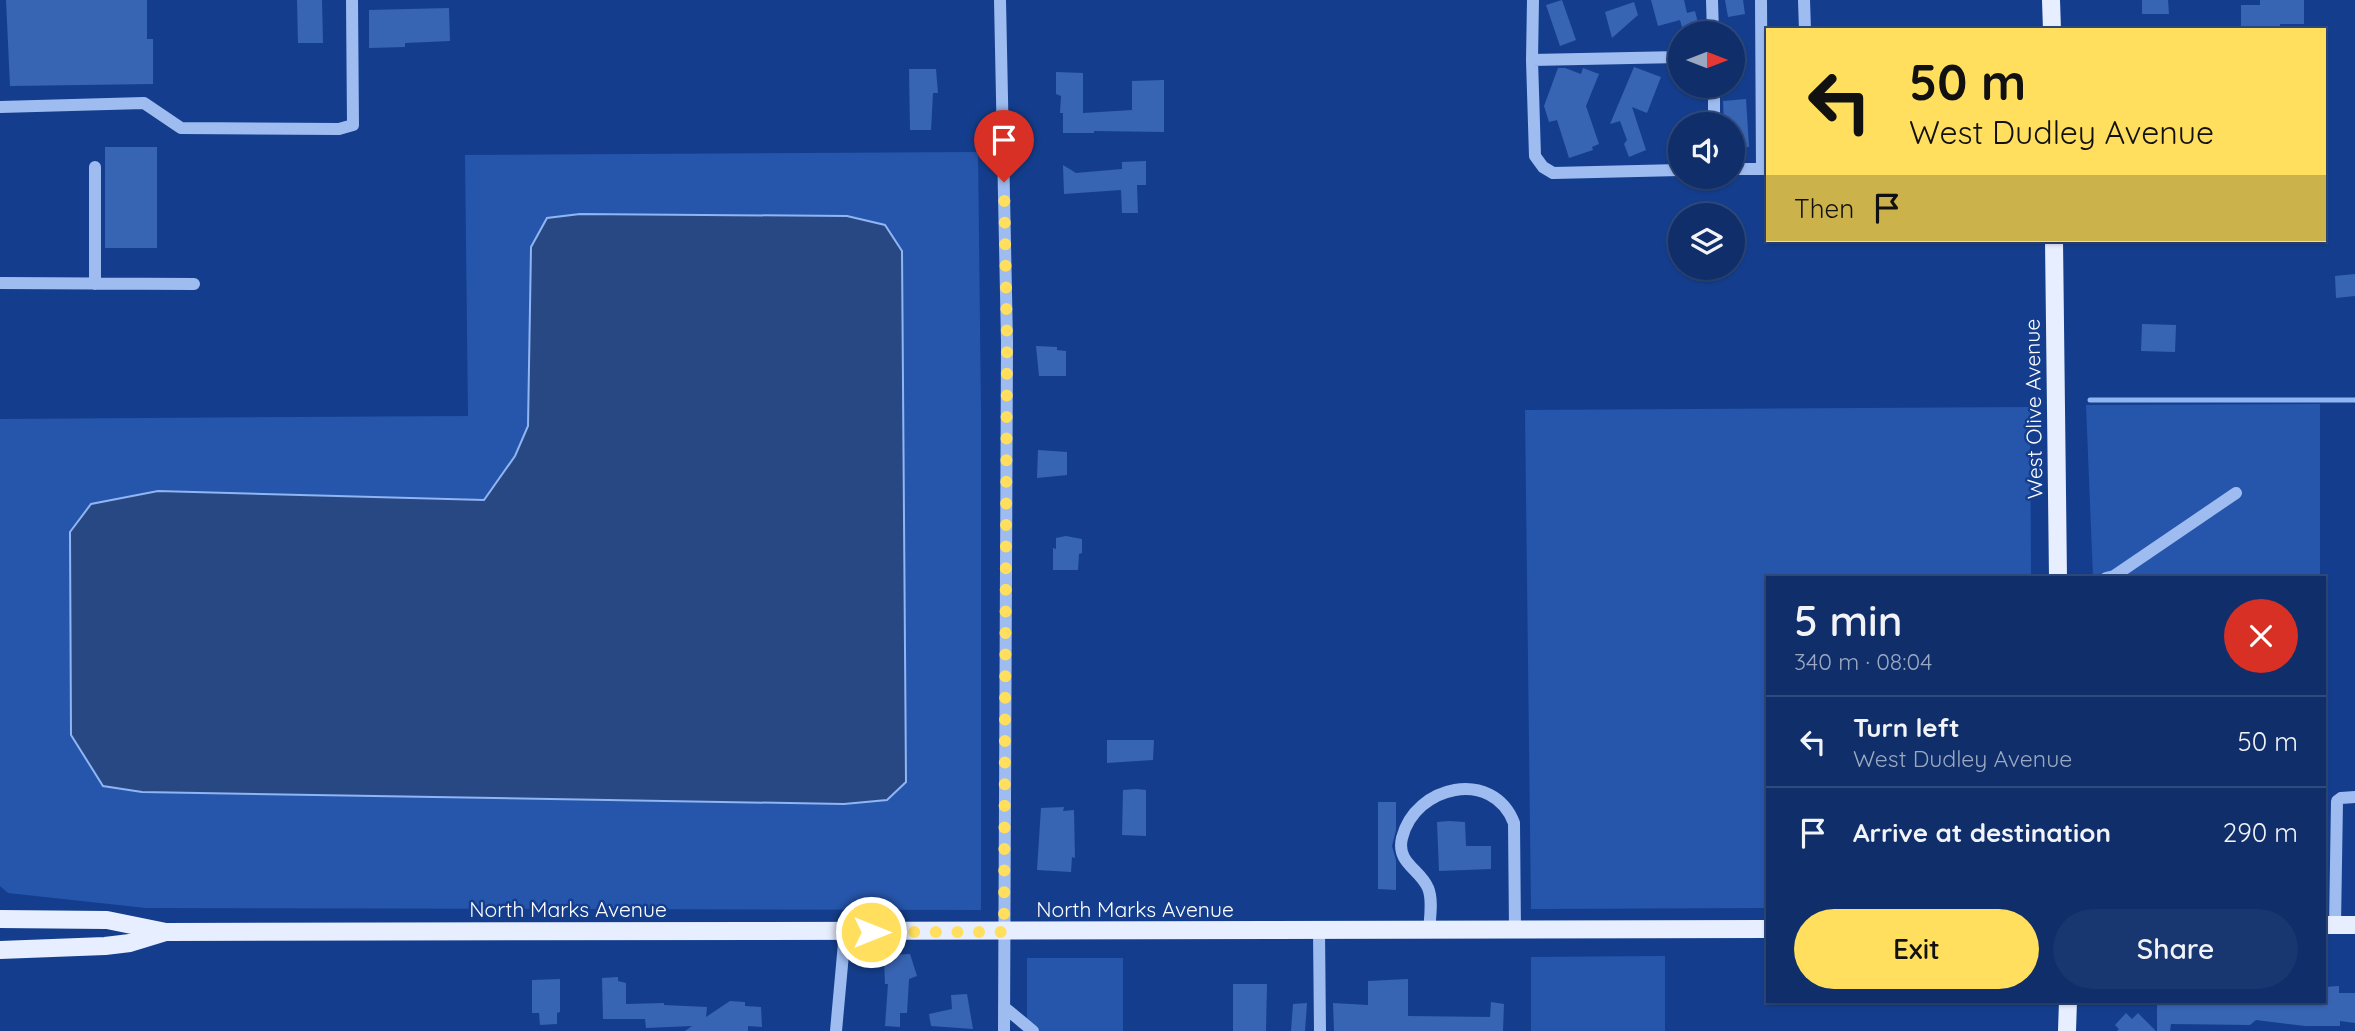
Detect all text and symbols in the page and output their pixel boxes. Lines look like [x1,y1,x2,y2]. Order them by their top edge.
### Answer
north arrow [1668,21,1745,98]
map controls [1668,21,1745,280]
text: 50 m [1909,51,2026,112]
icon: left [1794,56,1885,147]
pin [974,110,1034,182]
button: sound [1668,112,1745,189]
text: West Dudley Avenue [1909,112,2214,152]
icon: arrive [985,121,1023,159]
icon: arrive [1868,189,1906,227]
text: Then [1794,192,1854,225]
button: layers [1668,203,1745,280]
street label: West Olive Avenue [2018,319,2048,499]
text: 5 min [1794,594,1902,647]
button: close [2224,599,2298,673]
text: 340 m · 08:04 [1794,647,1932,676]
text: Turn left [1853,711,1960,744]
icon: left [1794,723,1832,761]
text: 50 m [2238,725,2298,758]
text: West Dudley Avenue [1853,744,2072,773]
icon: arrive [1794,814,1832,852]
text: Arrive at destination [1853,816,2111,849]
text: 290 m [2223,816,2298,849]
position arrow [834,895,908,969]
street label: North Marks Avenue [469,896,667,922]
street label: North Marks Avenue [1036,896,1234,922]
button: Exit [1794,909,2039,989]
button: Share [2053,909,2298,989]

